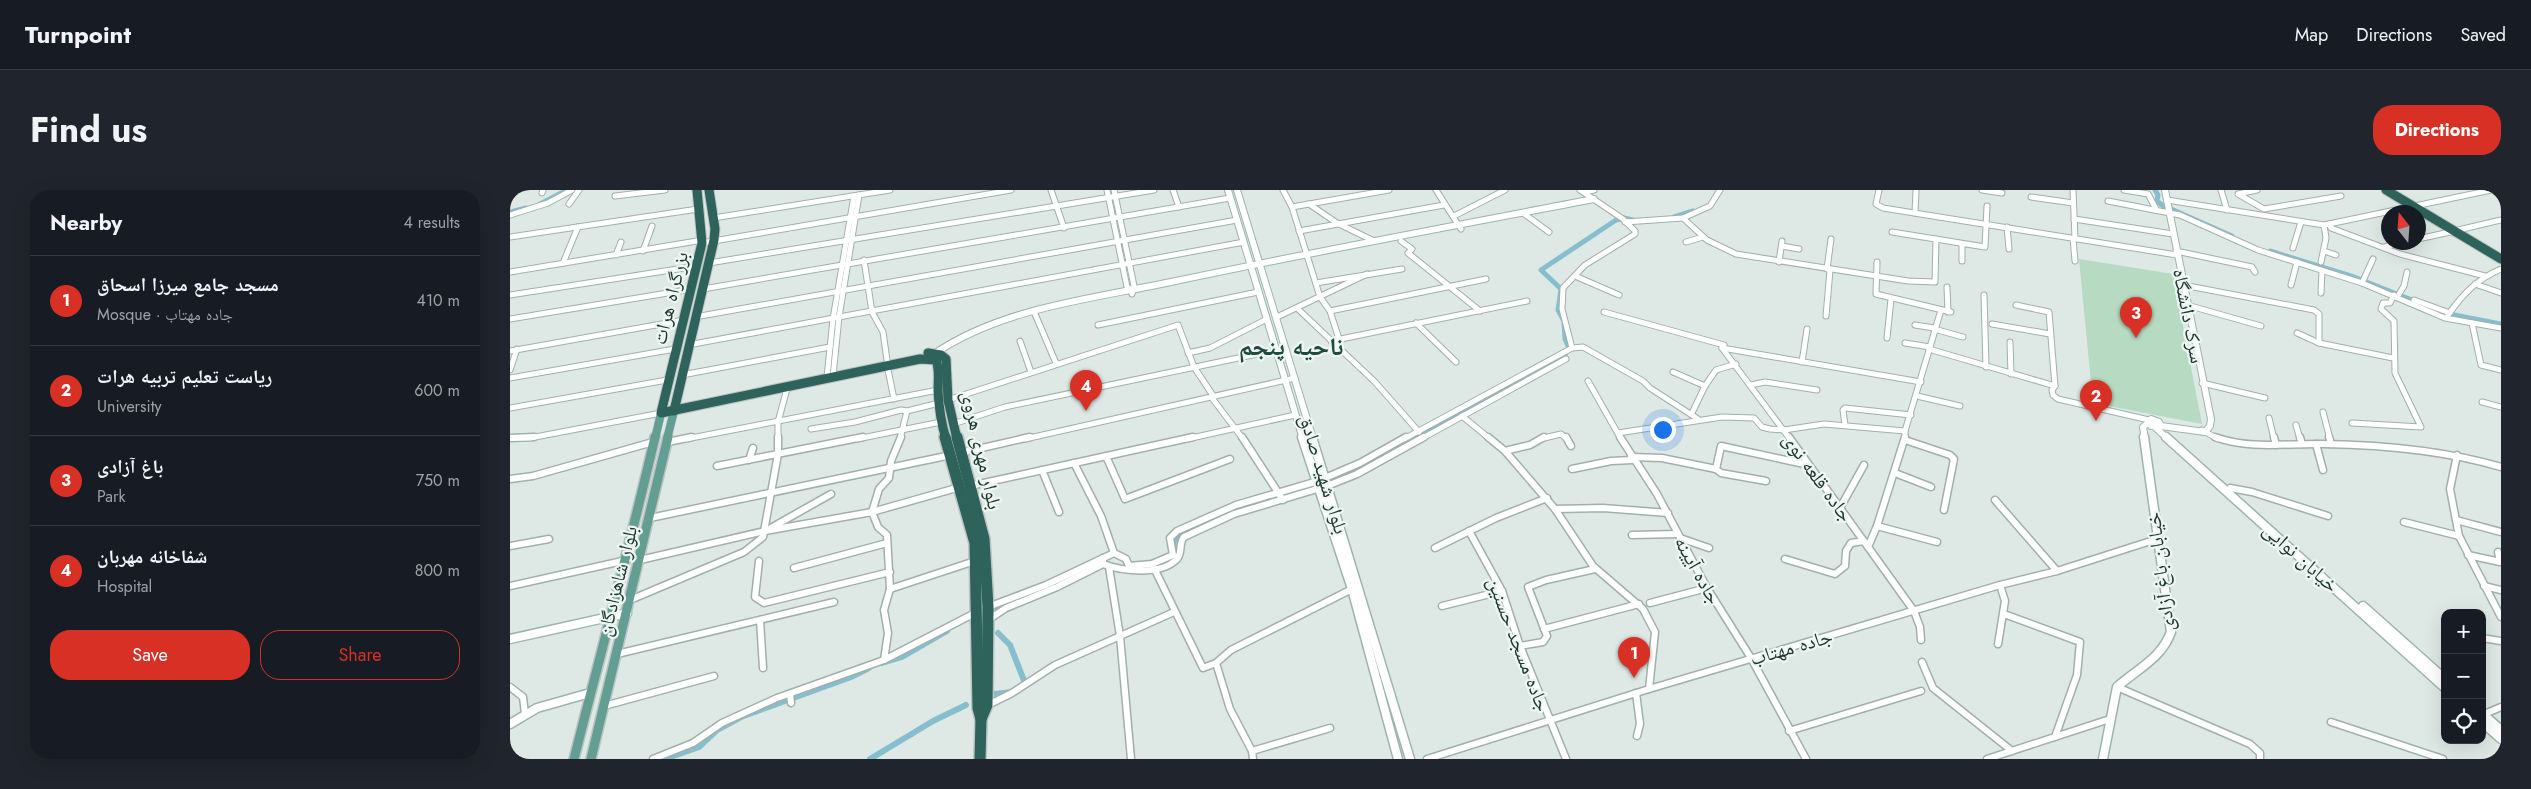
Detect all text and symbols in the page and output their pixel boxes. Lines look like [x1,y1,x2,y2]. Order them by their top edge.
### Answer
text: Turnpoint [25,17,131,52]
text: Map [2295,22,2328,48]
text: Directions [2356,22,2432,48]
text: Saved [2460,22,2506,48]
text: Find us [30,105,147,155]
button: Directions [2373,105,2501,155]
north arrow [2381,205,2426,250]
text: Nearby [50,208,122,238]
text: 4 results [404,211,460,234]
street label: بزرگراه هرات [645,249,696,348]
street label: سرک دانشگاه [2165,266,2212,366]
text: مسجد جامع میرزا اسحاق [97,271,279,298]
text: 1 [62,289,70,312]
text: 410 m [417,289,460,312]
pin: 3 [2120,297,2152,338]
text: Mosque · جاده مهتاب [97,303,233,326]
district label: ناحیه پنجم [1239,328,1343,364]
text: ریاست تعلیم تربیه هرات [97,363,272,390]
pin: 4 [1070,370,1102,411]
text: 2 [61,379,71,402]
text: 600 m [414,379,460,402]
pin: 2 [2080,380,2112,421]
street label: بلوار مهری هروی [954,388,1009,513]
text: University [97,395,162,418]
street label: بلوار شهید صادق [1292,411,1355,538]
your location [1650,417,1676,443]
street label: جاده قلعه نوی [1775,427,1860,528]
text: باغ آزادی [97,453,163,480]
text: 3 [61,469,71,492]
text: 750 m [416,469,460,492]
text: Park [97,485,126,508]
street label: خیابان باغ آزادی [2139,510,2182,633]
street label: خیابان نوایی [2256,515,2345,600]
street label: بلوار شاهزادگان [590,523,645,639]
street label: جاده آیینه [1667,531,1728,610]
text: شفاخانه مهربان [97,543,207,570]
text: 4 [60,559,72,582]
text: 800 m [415,559,460,582]
street label: جاده مسجد حسنین [1480,573,1558,716]
text: Hospital [97,575,152,598]
map controls [2441,609,2486,744]
button: + [2441,609,2486,654]
street label: جاده مهتاب [1746,622,1836,673]
button: Save [50,630,250,680]
button: Share [260,630,460,680]
pin: 1 [1618,637,1650,678]
button: − [2441,654,2486,699]
button: locate [2441,699,2486,744]

